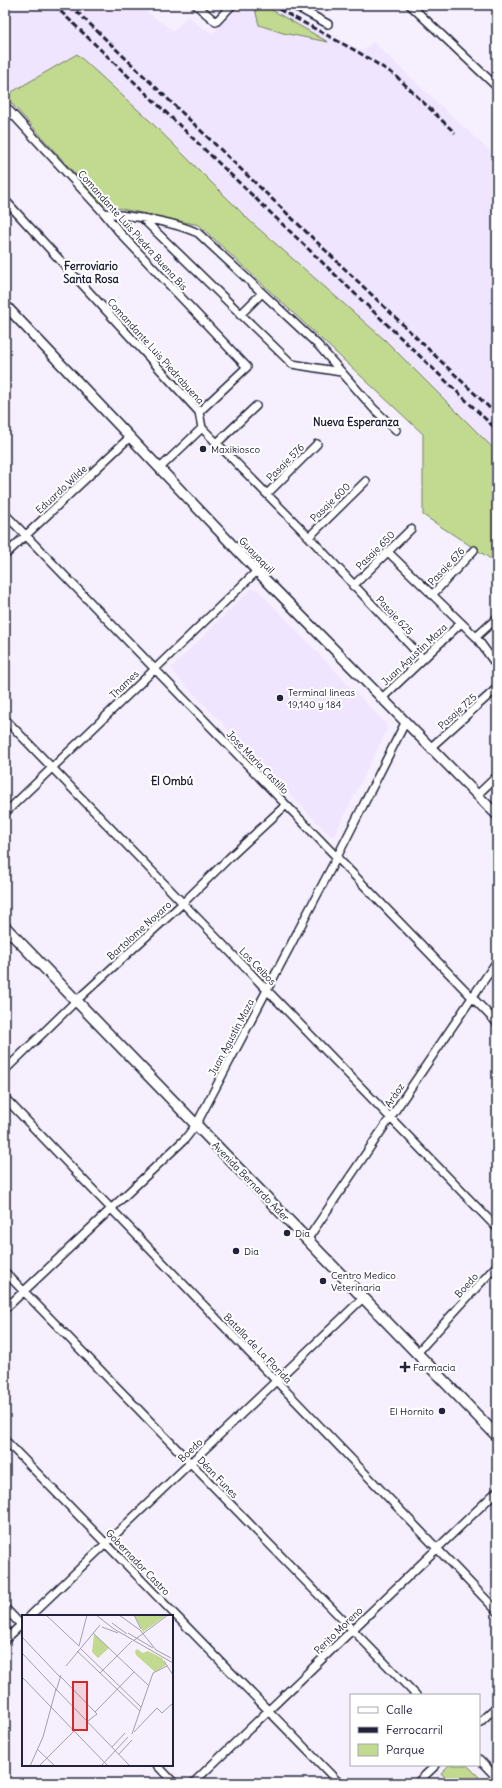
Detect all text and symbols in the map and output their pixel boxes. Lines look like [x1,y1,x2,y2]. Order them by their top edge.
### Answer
street label: Comandante Luis Piedra Buena Bis [75,167,190,294]
district label: Ferroviario Santa Rosa [63,259,120,286]
street label: Comandante Luis Piedrabuena [104,296,207,407]
district label: Nueva Esperanza [313,415,400,430]
street label: Pasaje 576 [264,441,307,484]
place label: Maxikiosco [211,443,260,456]
marker: Maxikiosco [198,444,208,454]
street label: Eduardo Wilde [33,462,90,517]
street label: Pasaje 600 [308,480,353,525]
street label: Pasaje 650 [353,528,398,573]
street label: Guayaquil [236,534,277,576]
street label: Pasaje 676 [425,544,468,588]
street label: Pasaje 625 [373,593,416,638]
street label: Juan Agustín Maza [379,620,450,688]
street label: Thames [107,667,142,701]
place label: Terminal líneas 19,140 y 184 [288,686,356,711]
street label: Pasaje 725 [435,690,480,732]
marker: Terminal líneas 19,140 y 184 [275,693,285,703]
street label: Jose Maria Castillo [224,728,292,797]
district label: El Ombú [151,774,194,788]
street label: Bartolome Novaro [104,898,175,963]
street label: Los Ceibos [236,945,279,988]
street label: Juan Agustín Maza [206,996,257,1078]
street label: Aráoz [382,1081,407,1110]
street label: Avenida Bernardo Ader [209,1139,292,1224]
place label: Día [295,1227,310,1240]
marker: Día [282,1228,292,1238]
place label: Dia [244,1245,259,1258]
marker: Dia [231,1246,241,1256]
place label: Centro Medico Veterinaria [331,1269,396,1294]
street label: Boedo [452,1270,481,1300]
marker: Centro Medico Veterinaria [318,1276,328,1286]
street label: Batalla de La Florida [221,1311,295,1386]
place label: Farmacia [413,1361,456,1374]
marker: Farmacia [400,1362,410,1372]
place label: El Hornito [390,1405,434,1418]
marker: El Hornito [437,1406,447,1416]
street label: Boedo [175,1435,206,1465]
street label: Déan Funes [194,1454,241,1501]
street label: Gobernador Castro [103,1527,173,1598]
street label: Perito Moreno [311,1604,366,1657]
inset map [22,1615,173,1766]
legend [350,1694,480,1766]
text: Calle [386,1702,413,1717]
text: Ferrocarril [386,1722,443,1737]
text: Parque [386,1742,425,1757]

